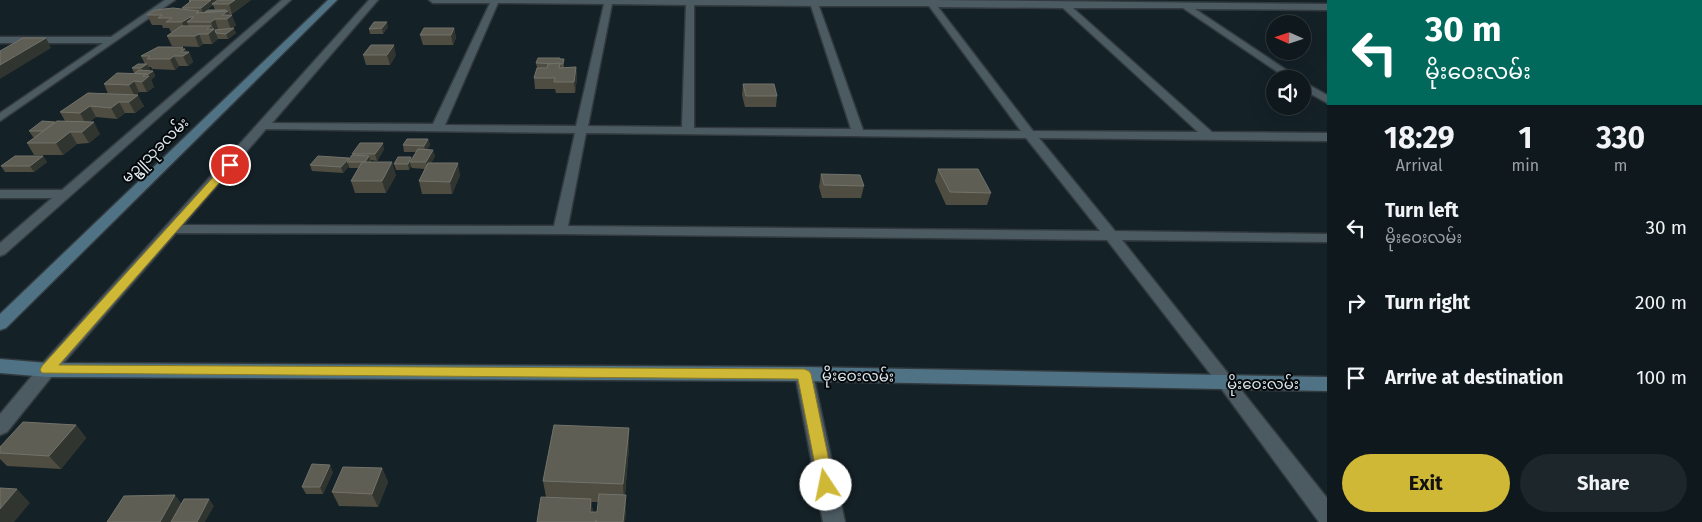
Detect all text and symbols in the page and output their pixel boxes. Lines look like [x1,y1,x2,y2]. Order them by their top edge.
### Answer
text: 30 m [1425,8,1502,50]
north arrow [1266,15,1311,60]
map controls [1266,15,1311,115]
icon: left [1342,20,1407,85]
text: မိုးဝေးလမ်း [1425,58,1531,85]
button: sound [1266,70,1311,115]
street label: မဥ္ဇူသုခလမ်း [117,113,194,189]
text: 18:29 [1384,120,1455,156]
text: 1 [1518,120,1532,156]
text: 330 [1596,120,1645,156]
pin [209,144,251,186]
icon: arrive [216,151,244,179]
text: Arrival [1396,156,1443,175]
text: min [1512,156,1539,175]
text: m [1614,156,1627,175]
text: Turn left [1385,199,1459,222]
icon: left [1342,214,1370,242]
text: 30 m [1646,216,1687,239]
text: မိုးဝေးလမ်း [1385,228,1462,247]
icon: right [1342,289,1370,317]
text: Turn right [1385,291,1470,314]
text: 200 m [1635,291,1687,314]
icon: arrive [1342,364,1370,392]
street label: မိုးဝေးလမ်း [822,365,894,389]
text: Arrive at destination [1385,366,1564,389]
text: 100 m [1636,366,1687,389]
street label: မိုးဝေးလမ်း [1227,374,1299,396]
button: Exit [1342,454,1510,512]
button: Share [1520,454,1687,512]
position arrow [799,458,851,510]

